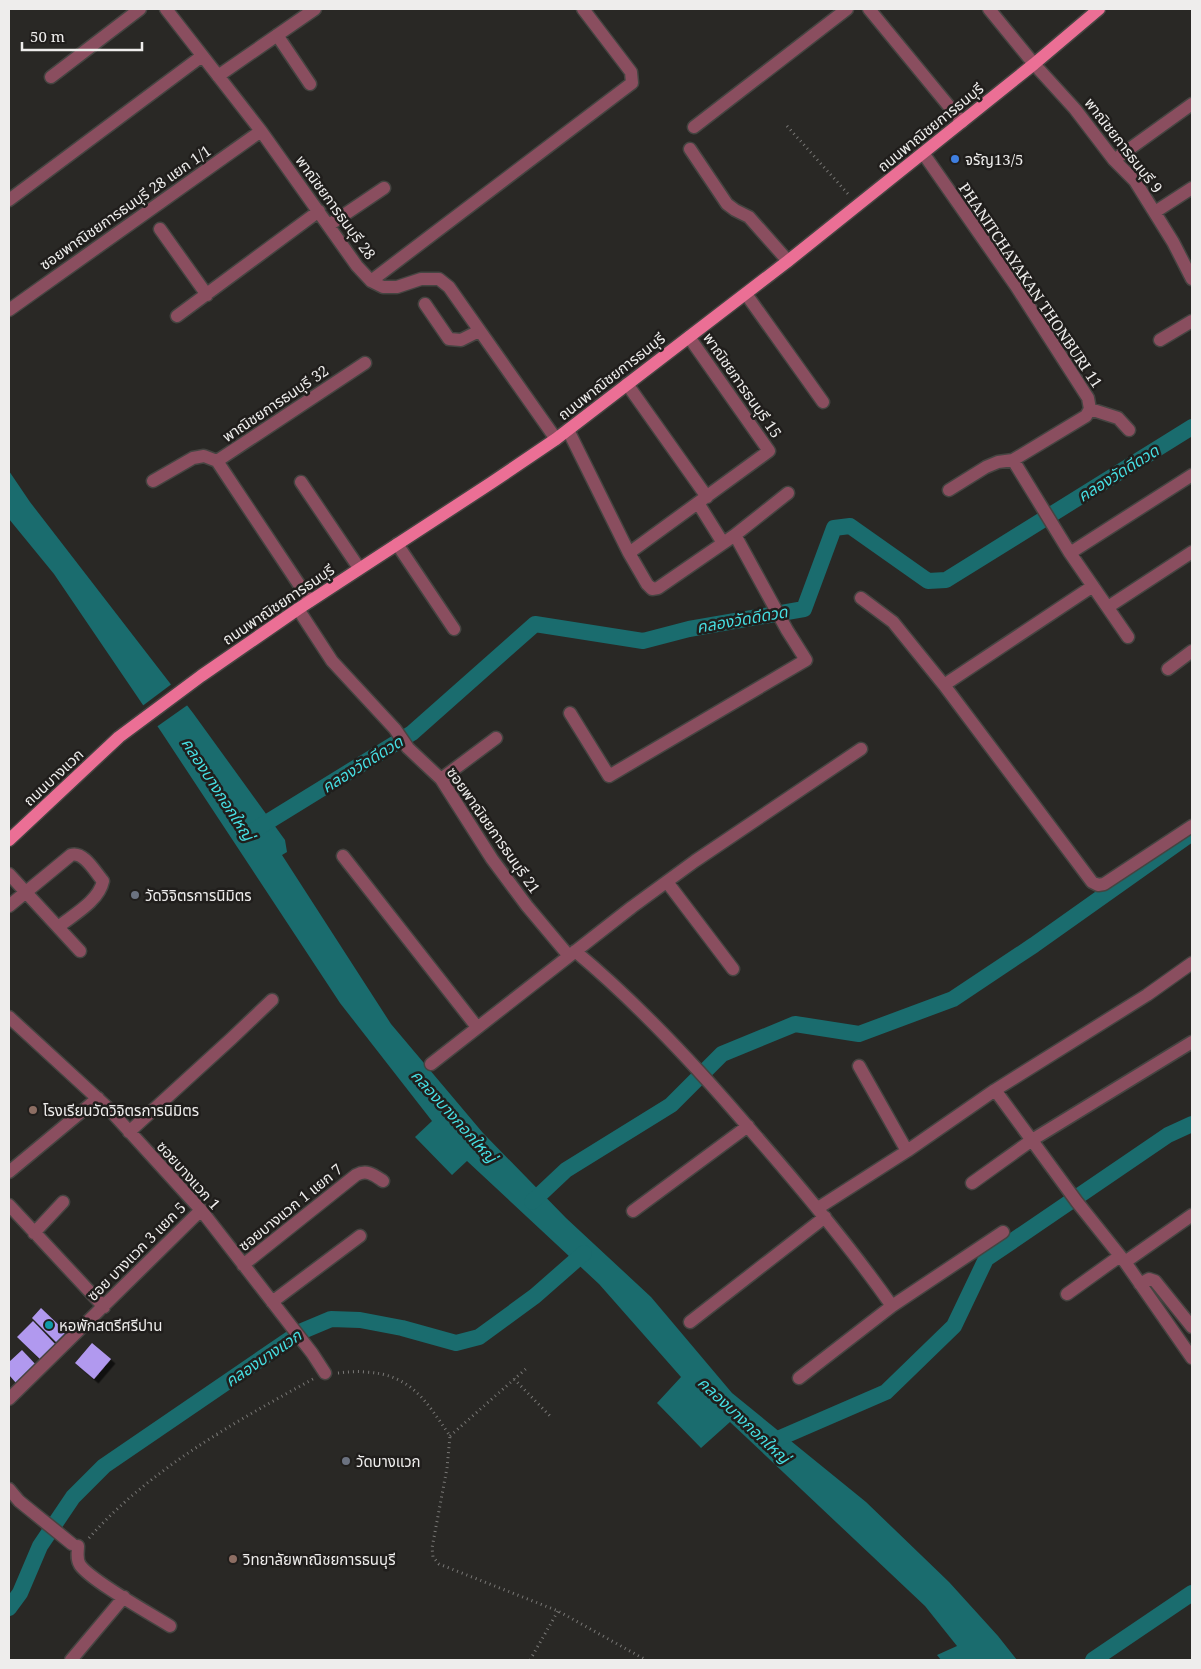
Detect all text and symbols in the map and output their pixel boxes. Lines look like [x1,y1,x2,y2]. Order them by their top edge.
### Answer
scale bar [22,20,142,52]
text: 50 m [30,26,65,46]
street label: ถนนพาณิชยการธนบุรี [873,78,987,176]
street label: พาณิชยการธนบุรี 9 [1080,93,1168,197]
street label: ซอยพาณิชยการธนบุรี 28 แยก 1/1 [35,140,215,274]
place label: จรัญ13/5 [965,149,1023,169]
street label: พาณิชยการธนบุรี 28 [291,151,381,263]
marker: จรัญ13/5 [949,153,961,165]
street label: PHANITCHAYAKAN THONBURI 11 [955,178,1107,392]
street label: ถนนพาณิชยการธนบุรี [553,328,669,424]
street label: พาณิชยการธนบุรี 15 [699,328,787,442]
street label: พาณิชยการธนบุรี 32 [218,360,332,446]
water label: คลองวัดดีดวด [1073,439,1164,507]
street label: ถนนพาณิชยการธนบุรี [218,559,338,649]
water label: คลองวัดดีดวด [695,600,790,638]
water label: คลองวัดดีดวด [317,730,408,798]
water label: คลองบางกอกใหญ่ [177,733,261,846]
street label: ถนนบางแวก [19,744,87,810]
street label: ซอยพาณิชยการธนบุรี 21 [443,763,545,897]
place label: วัดวิจิตรการนิมิตร [145,885,252,905]
marker: วัดวิจิตรการนิมิตร [129,889,141,901]
water label: คลองบางกอกใหญ่ [406,1065,503,1169]
place label: โรงเรียนวัดวิจิตรการนิมิตร [43,1100,199,1120]
marker: โรงเรียนวัดวิจิตรการนิมิตร [27,1104,39,1116]
street label: ซอยบางแวก 1 [153,1136,225,1214]
street label: ซอยบางแวก 1 แยก 7 [234,1159,346,1255]
street label: ซอย บางแวก 3 แยก 5 [82,1197,190,1305]
place label: หอพักสตรีศรีปาน [59,1315,162,1335]
marker: หอพักสตรีศรีปาน [43,1319,55,1331]
water label: คลองบางแวก [220,1324,307,1392]
water label: คลองบางกอกใหญ่ [693,1372,796,1470]
place label: วัดบางแวก [356,1451,421,1471]
marker: วัดบางแวก [340,1455,352,1467]
place label: วิทยาลัยพาณิชยการธนบุรี [243,1549,395,1569]
marker: วิทยาลัยพาณิชยการธนบุรี [227,1553,239,1565]

